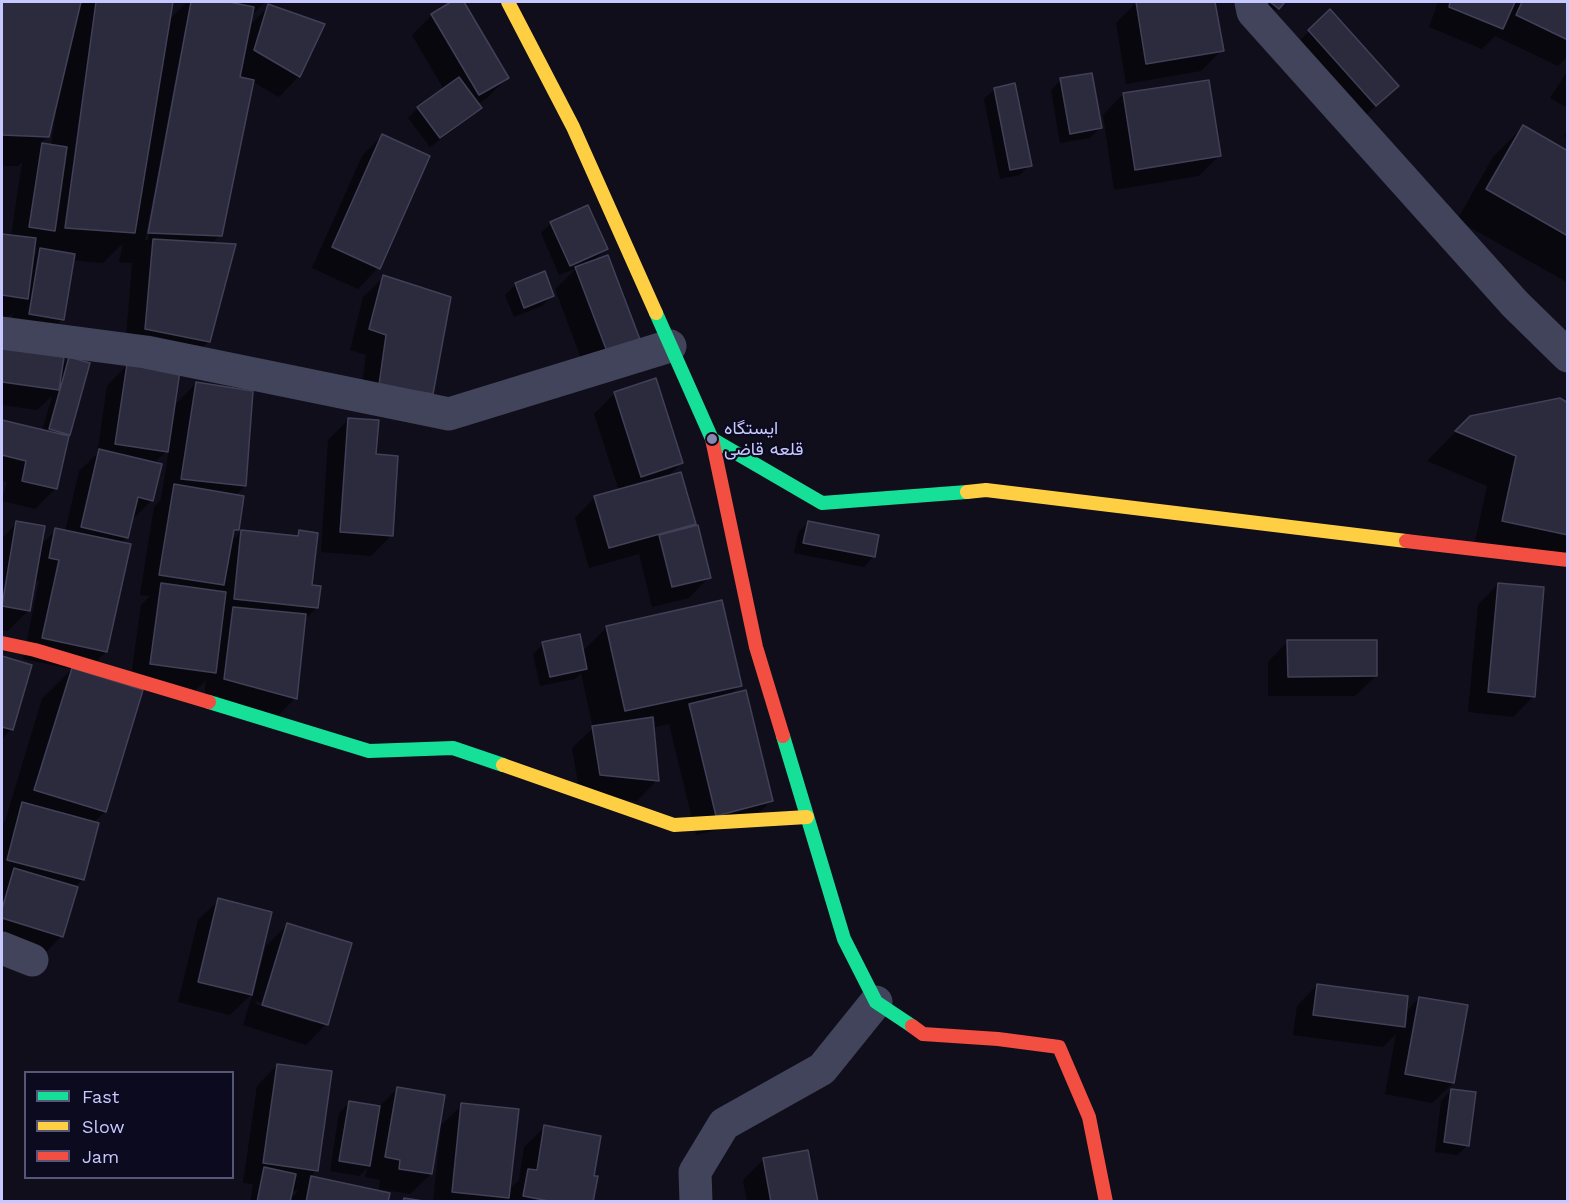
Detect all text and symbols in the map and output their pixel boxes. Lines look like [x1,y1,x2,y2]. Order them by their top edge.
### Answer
place label: ایستگاه قلعه قاضی [724,418,803,460]
marker: ایستگاه قلعه قاضی [705,432,719,446]
legend [24,1071,234,1179]
text: Fast [82,1086,119,1107]
text: Slow [82,1116,125,1137]
text: Jam [82,1146,119,1167]

